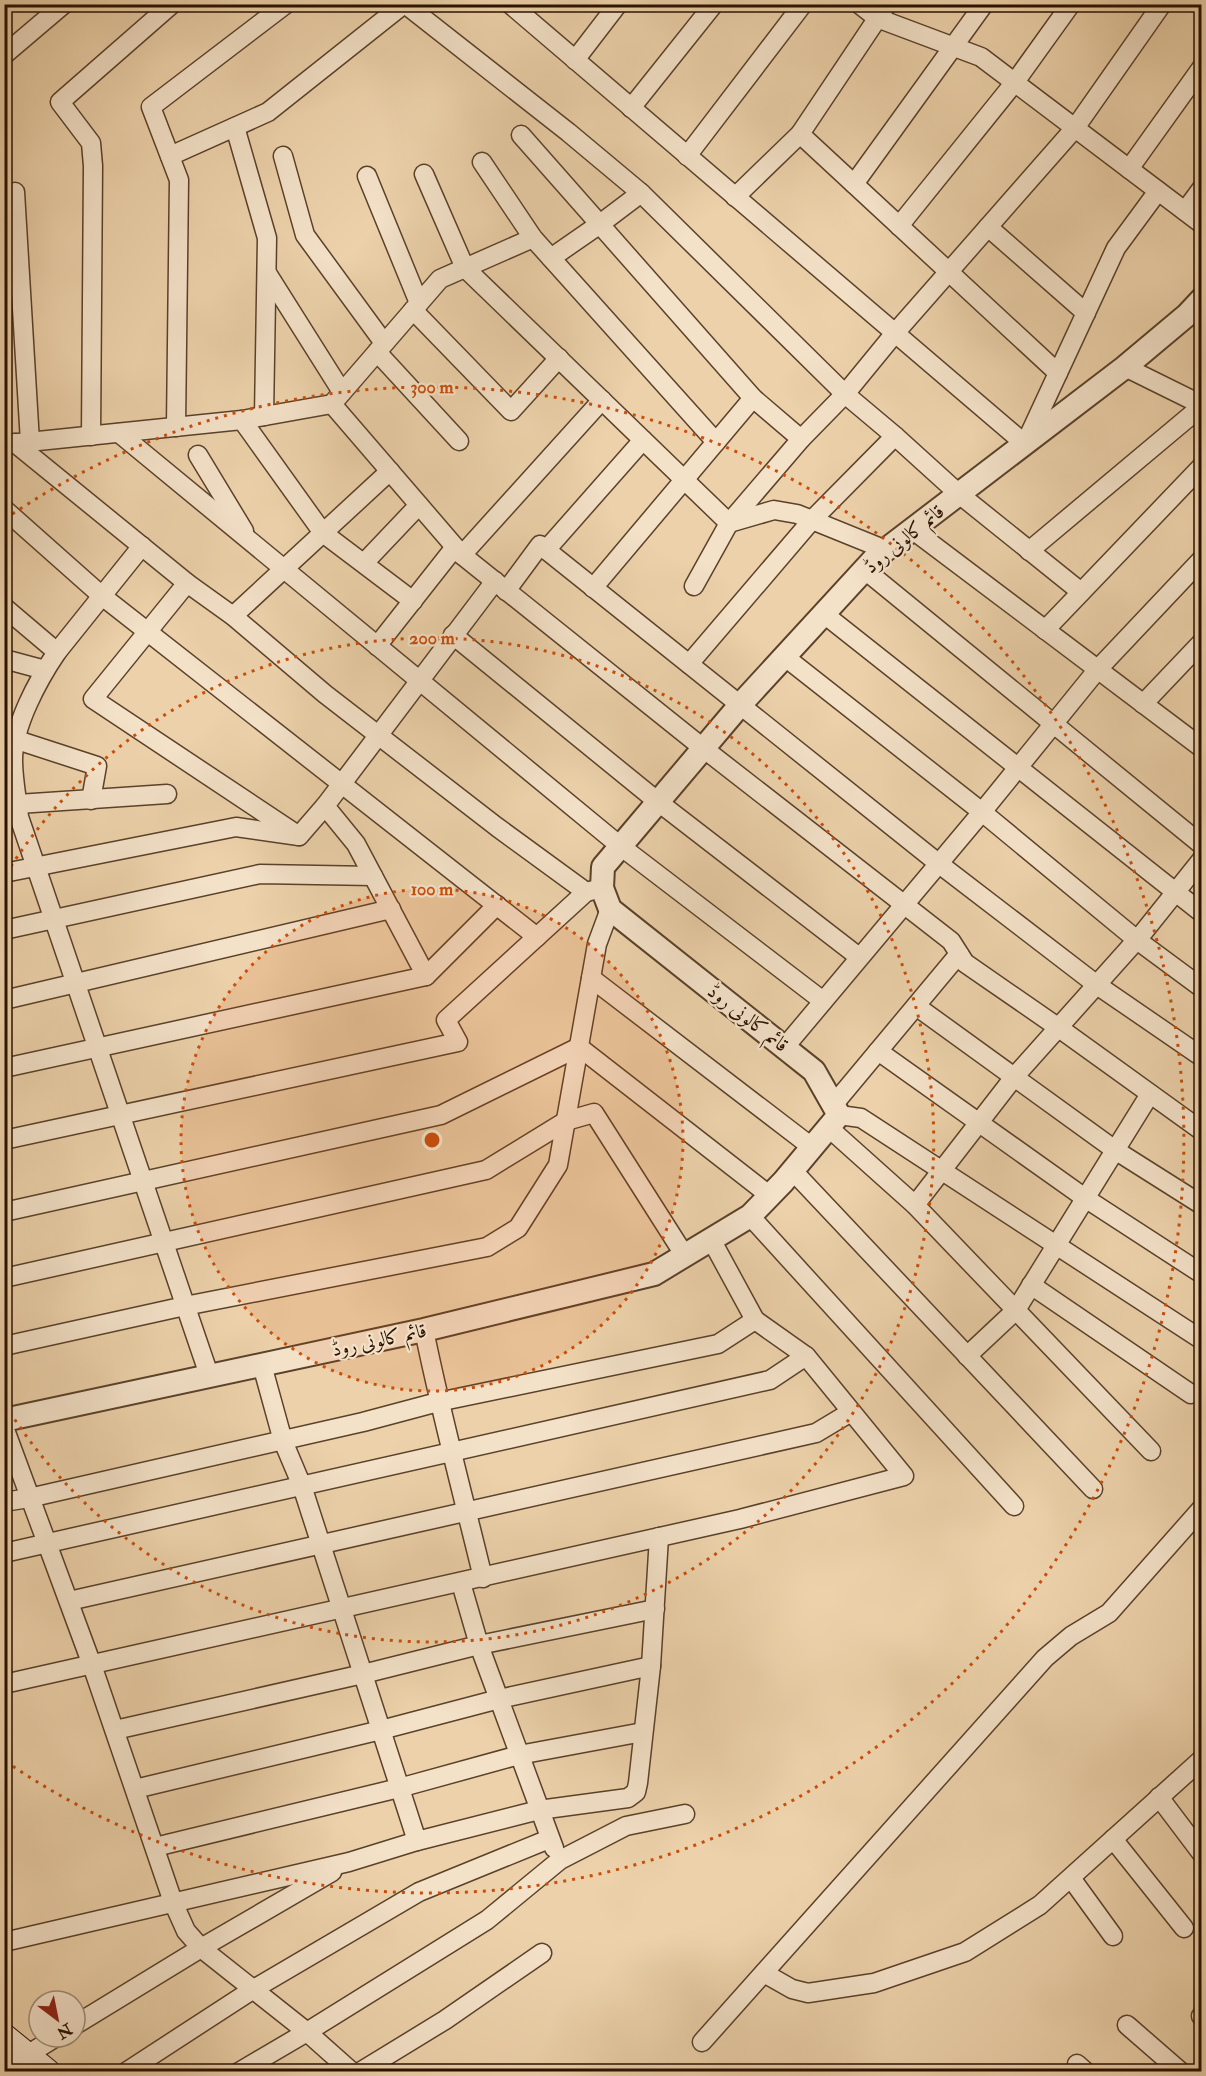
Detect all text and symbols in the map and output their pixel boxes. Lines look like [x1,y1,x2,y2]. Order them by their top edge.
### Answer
text: 300 m [410,376,455,399]
street label: قائم کالونی روڈ [859,499,952,583]
text: 200 m [409,627,456,650]
text: 100 m [411,878,454,901]
street label: قائم کالونی روڈ [699,978,794,1061]
centre of rings [422,1130,442,1150]
street label: قائم کالونی روڈ [329,1318,430,1367]
north arrow [27,1989,87,2049]
text: N [52,2018,77,2044]

